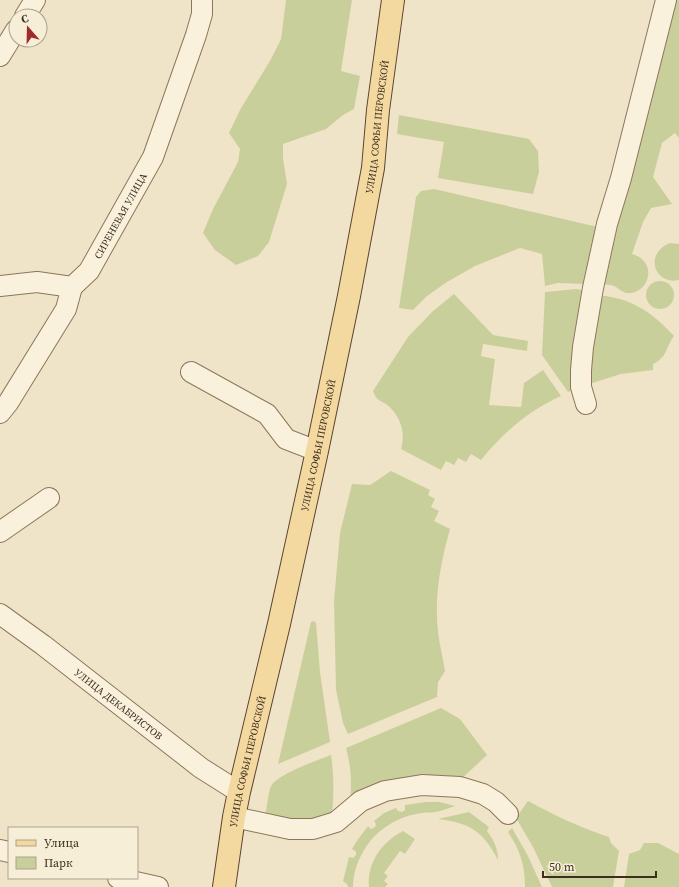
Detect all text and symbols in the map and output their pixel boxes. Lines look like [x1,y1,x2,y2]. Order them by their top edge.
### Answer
north arrow [8,8,48,48]
text: С [19,11,31,27]
street label: УЛИЦА СОФЬИ ПЕРОВСКОЙ [362,59,392,195]
street label: СИРЕНЕВАЯ УЛИЦА [91,170,150,261]
street label: УЛИЦА СОФЬИ ПЕРОВСКОЙ [298,378,339,512]
street label: УЛИЦА ДЕКАБРИСТОВ [72,666,165,743]
street label: УЛИЦА СОФЬИ ПЕРОВСКОЙ [227,694,269,828]
legend [8,827,138,879]
text: Улица [44,835,80,851]
scale bar [543,853,656,879]
text: Парк [44,855,73,871]
text: 50 m [549,859,575,875]

